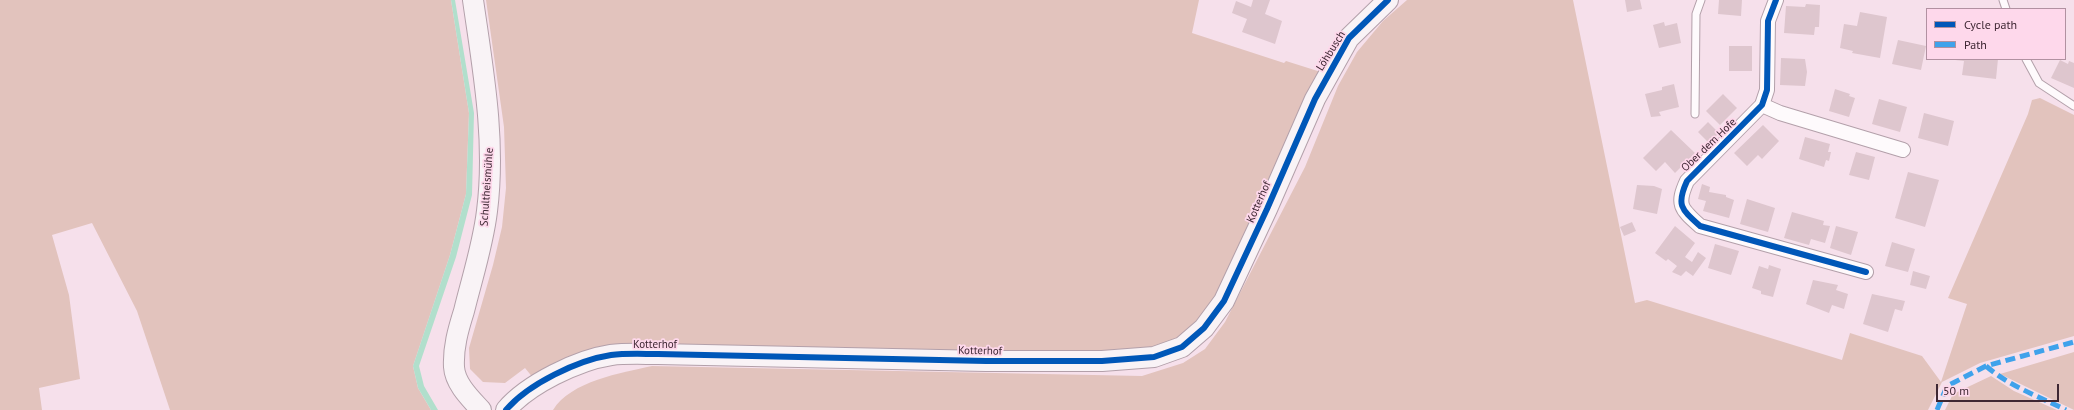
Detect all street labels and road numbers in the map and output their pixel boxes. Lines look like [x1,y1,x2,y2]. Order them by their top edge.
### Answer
street label: Löhbusch [1314,29,1348,73]
street label: Ober dem Hofe [1679,116,1739,174]
street label: Schultheismühle [478,147,496,227]
street label: Kotterhof [1244,179,1274,225]
street label: Kotterhof [633,338,677,352]
street label: Kotterhof [958,344,1002,358]

